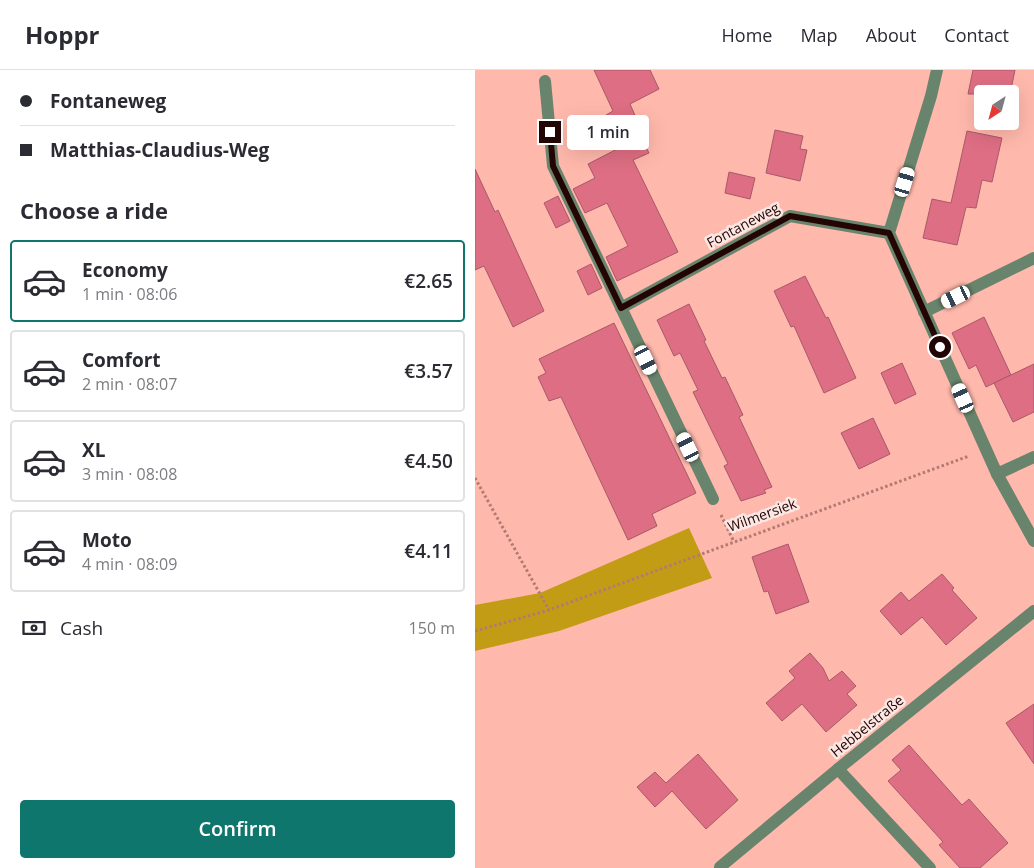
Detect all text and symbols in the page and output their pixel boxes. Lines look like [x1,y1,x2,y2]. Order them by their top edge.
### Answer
text: Hoppr [25,18,100,51]
text: Home [722,23,772,47]
text: Map [800,23,838,47]
text: About [866,23,916,47]
text: Contact [944,23,1009,47]
north arrow [974,85,1019,130]
map controls [974,85,1019,130]
text: Fontaneweg [50,88,166,114]
callout: 1 min [567,114,650,150]
route end [539,121,561,143]
text: 1 min [586,121,630,143]
text: Matthias-Claudius-Weg [50,137,269,163]
car [893,165,916,199]
text: Choose a ride [20,195,168,225]
street label: Fontaneweg [703,197,783,252]
text: Economy [82,257,168,283]
icon: car [22,259,67,304]
text: €2.65 [404,268,453,294]
text: 1 min · 08:06 [82,283,177,305]
car [939,284,972,310]
route start [929,336,951,358]
car [632,343,659,377]
text: Comfort [82,347,161,373]
icon: car [22,349,67,394]
text: €3.57 [404,358,453,384]
text: 2 min · 08:07 [82,373,177,395]
car [950,381,975,415]
car [674,430,701,464]
text: XL [82,437,105,463]
icon: car [22,439,67,484]
text: €4.50 [404,448,453,474]
text: 3 min · 08:08 [82,463,177,485]
street label: Wilmersiek [725,493,799,536]
text: Moto [82,527,132,553]
icon: car [22,529,67,574]
text: €4.11 [404,538,453,564]
text: 4 min · 08:09 [82,553,177,575]
icon: cash [20,614,48,642]
text: Cash [60,615,103,641]
text: 150 m [409,617,455,639]
street label: Hebbelstraße [826,690,907,761]
button: Confirm [20,800,455,858]

